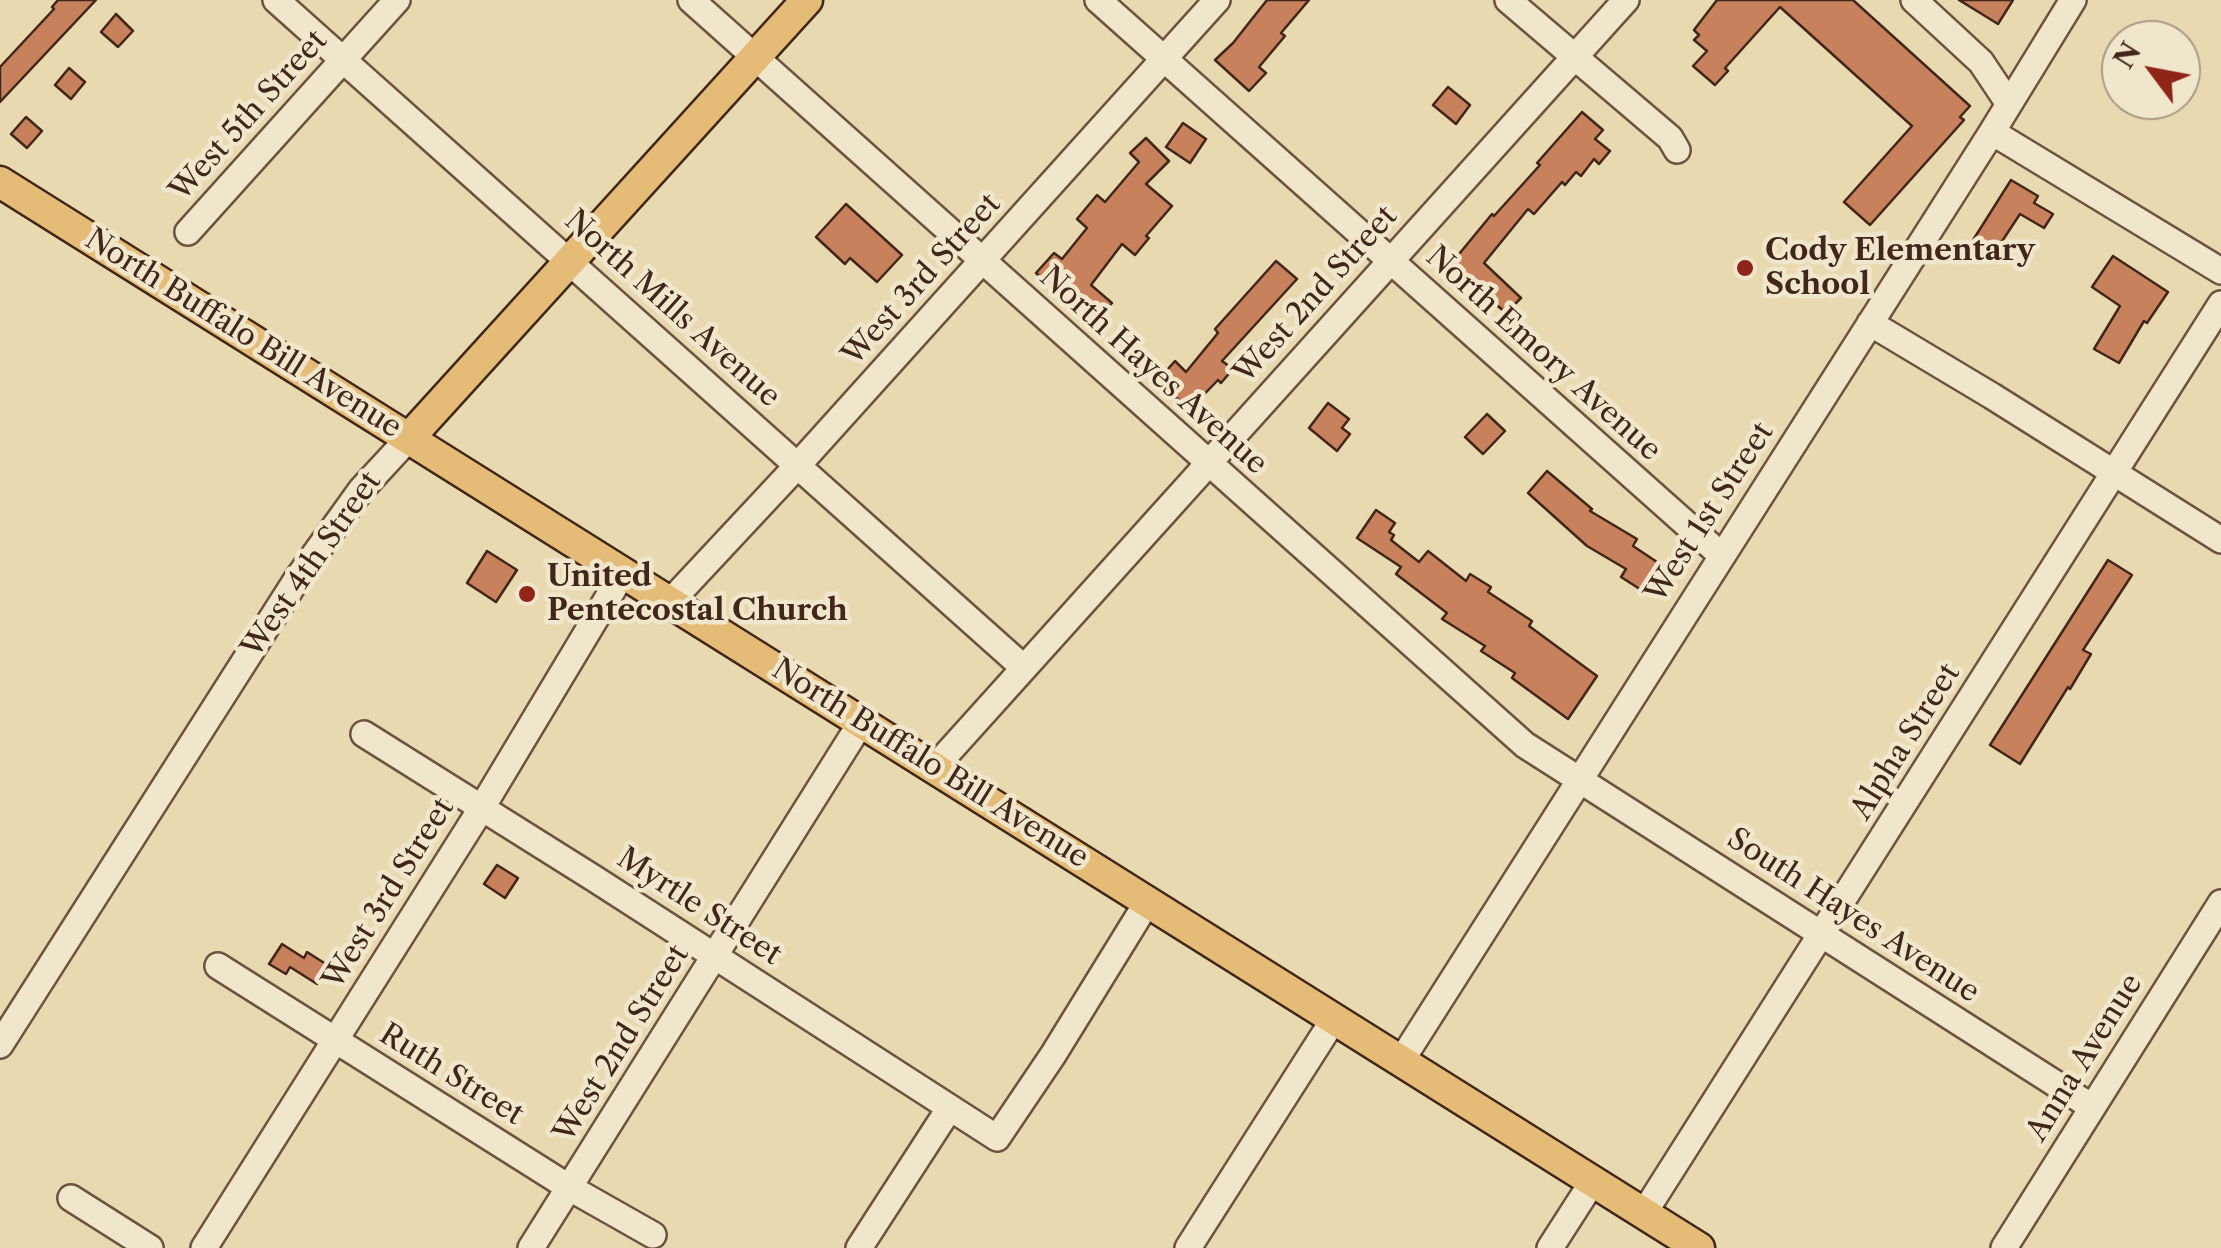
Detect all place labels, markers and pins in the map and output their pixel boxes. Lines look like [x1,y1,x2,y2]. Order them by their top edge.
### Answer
place label: Cody Elementary School [1765,233,2035,304]
marker: Cody Elementary School [1734,257,1756,279]
place label: United Pentecostal Church [547,559,848,630]
marker: United Pentecostal Church [516,583,538,605]

